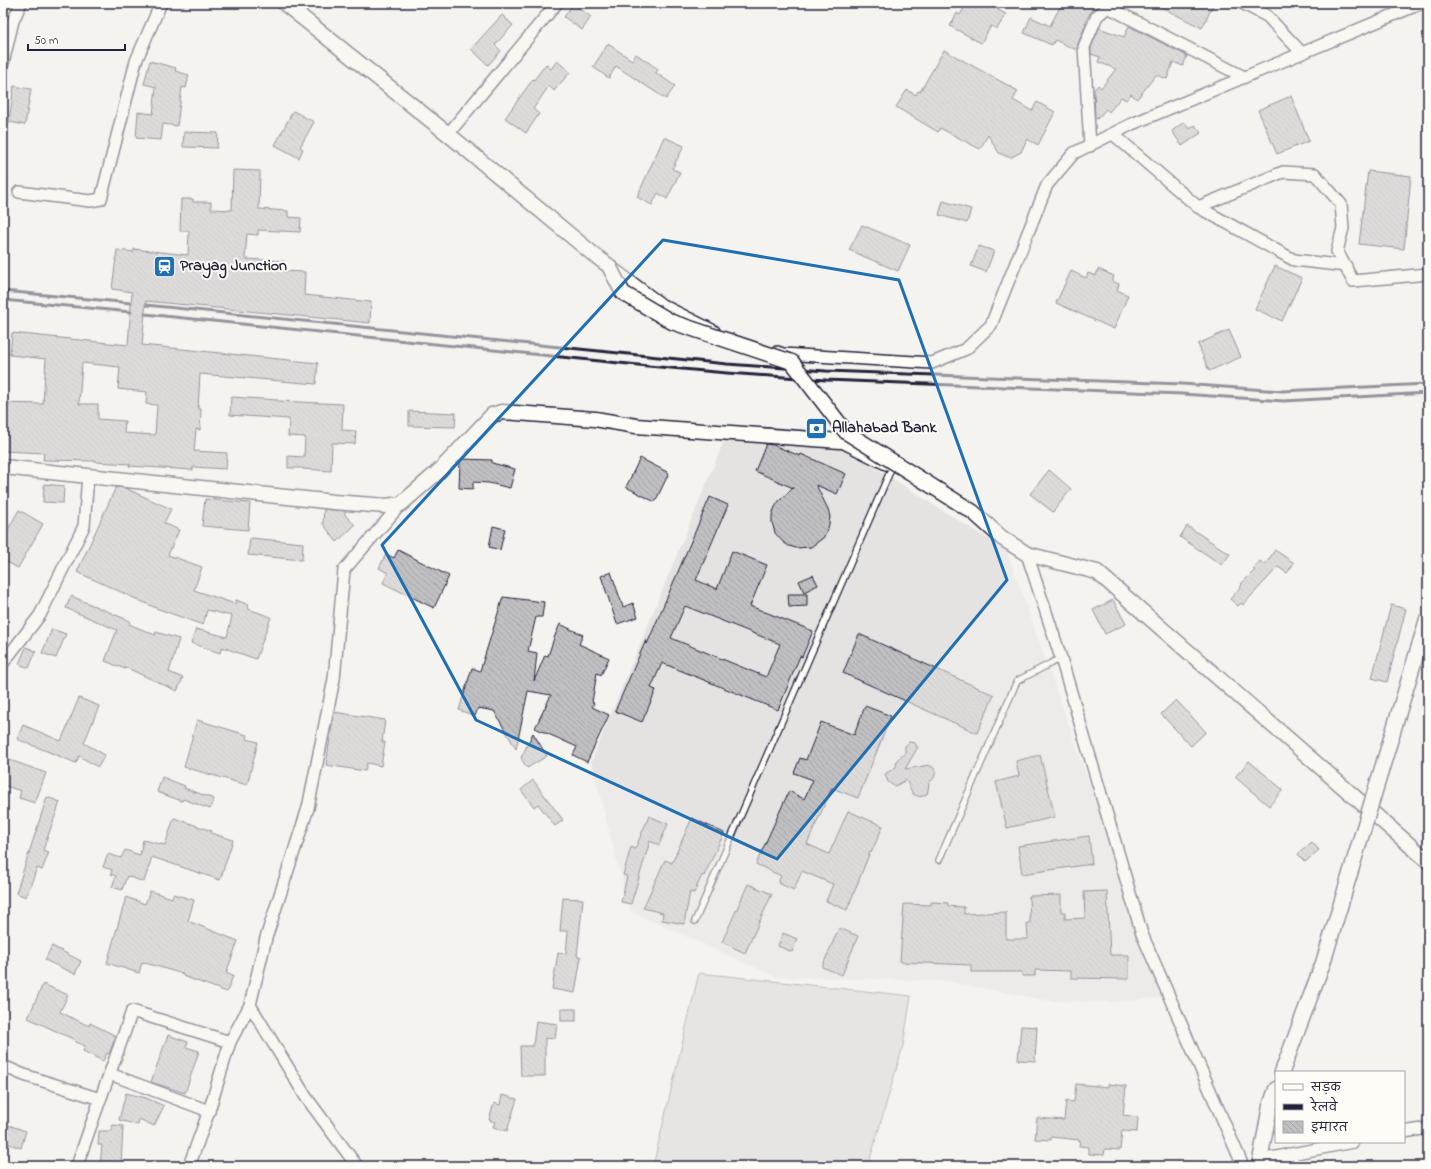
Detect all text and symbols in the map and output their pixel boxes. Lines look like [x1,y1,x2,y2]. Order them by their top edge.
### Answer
scale bar [28,26,125,52]
text: 50 m [34,32,58,50]
station icon: Prayag Junction [151,253,177,279]
place label: Prayag Junction [180,254,287,279]
bank icon: Allahabad Bank [804,415,830,441]
place label: Allahabad Bank [832,416,937,440]
legend [1275,1071,1405,1143]
text: सड़क [1310,1079,1342,1097]
text: रेलवे [1309,1096,1338,1117]
text: इमारत [1311,1119,1349,1137]

